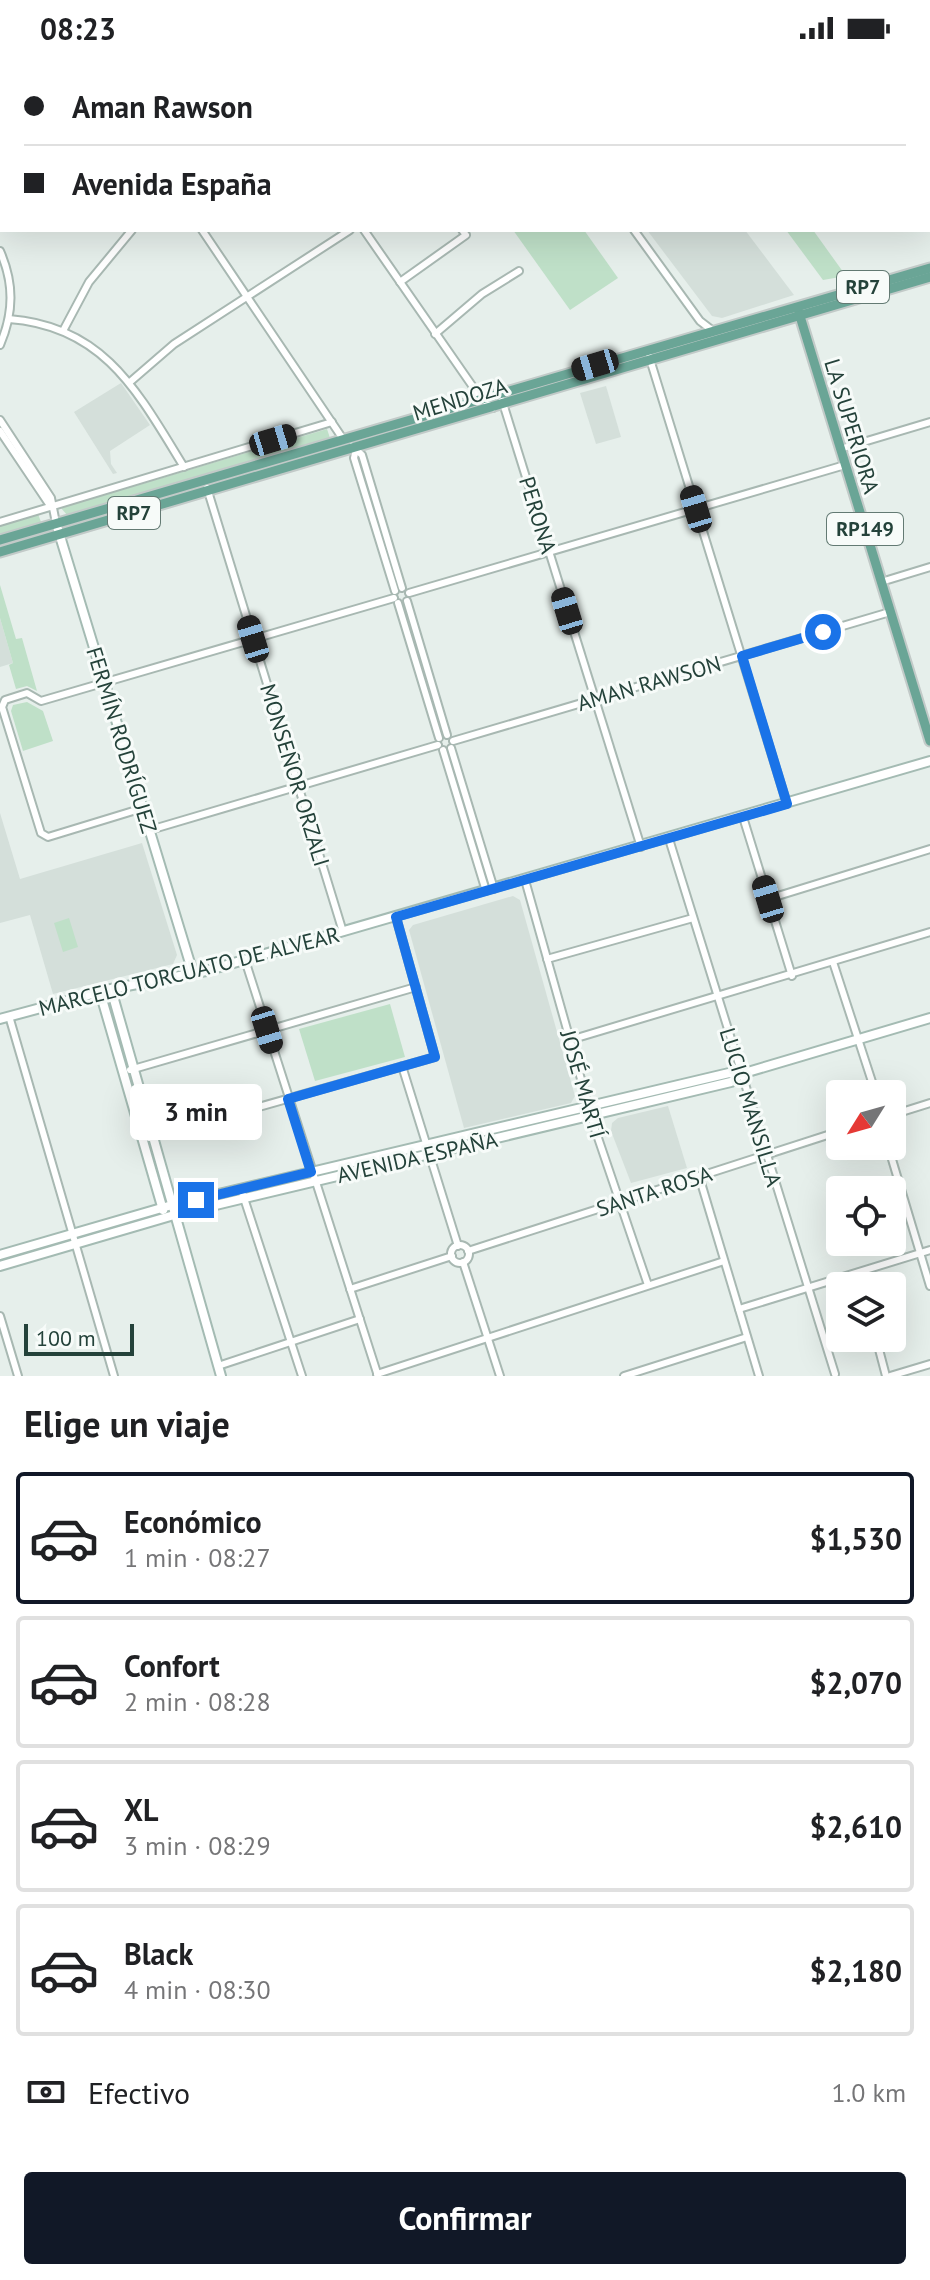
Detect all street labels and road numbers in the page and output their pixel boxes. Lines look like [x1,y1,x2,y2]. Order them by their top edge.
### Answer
road number: RP7 [837,271,889,303]
street label: LA SUPERIORA [818,355,886,497]
street label: MENDOZA [409,371,511,427]
street label: PERONA [513,473,563,557]
road number: RP7 [108,497,160,529]
road number: RP149 [827,513,903,545]
street label: FERMÍN RODRÍGUEZ [80,643,164,837]
street label: AMAN RAWSON [574,649,724,717]
street label: MONSEÑOR ORZALI [254,680,336,870]
street label: MARCELO TORCUATO DE ALVEAR [36,920,342,1022]
street label: LUCIO MANSILLA [714,1024,788,1190]
street label: JOSÉ MARTÍ [554,1026,612,1142]
street label: AVENIDA ESPAÑA [334,1125,500,1189]
street label: SANTA ROSA [593,1159,715,1223]

